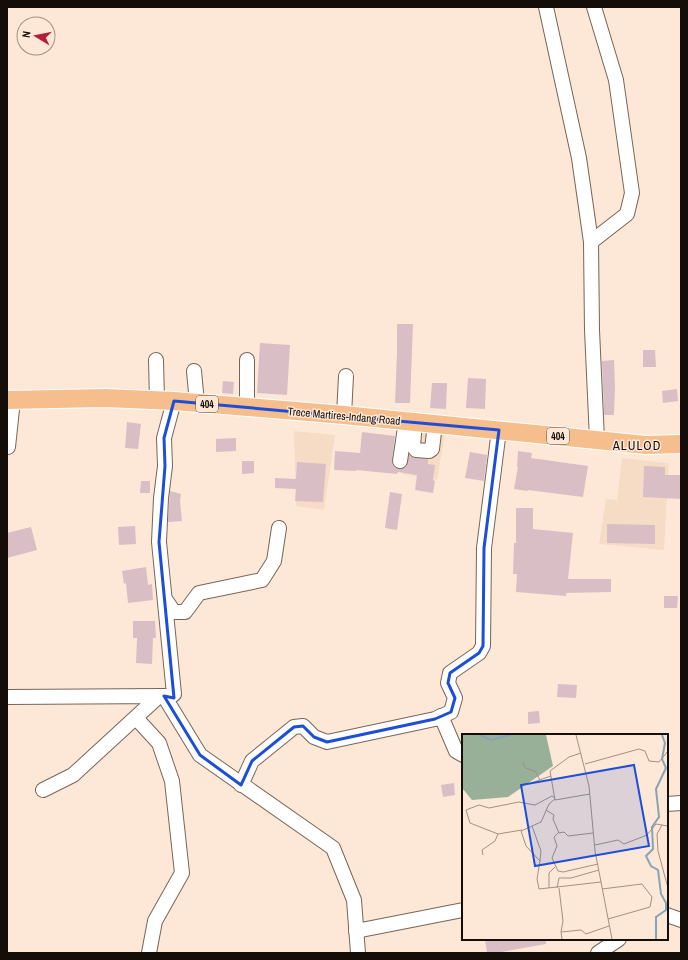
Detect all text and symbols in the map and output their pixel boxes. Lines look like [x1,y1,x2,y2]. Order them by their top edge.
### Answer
north arrow [16,16,56,56]
text: N [19,30,34,39]
road number: 404 [196,396,218,412]
street label: Trece Martires-Indang Road [287,404,401,428]
road number: 404 [547,428,569,444]
district label: ALULOD [612,437,661,454]
inset map [462,734,668,940]

